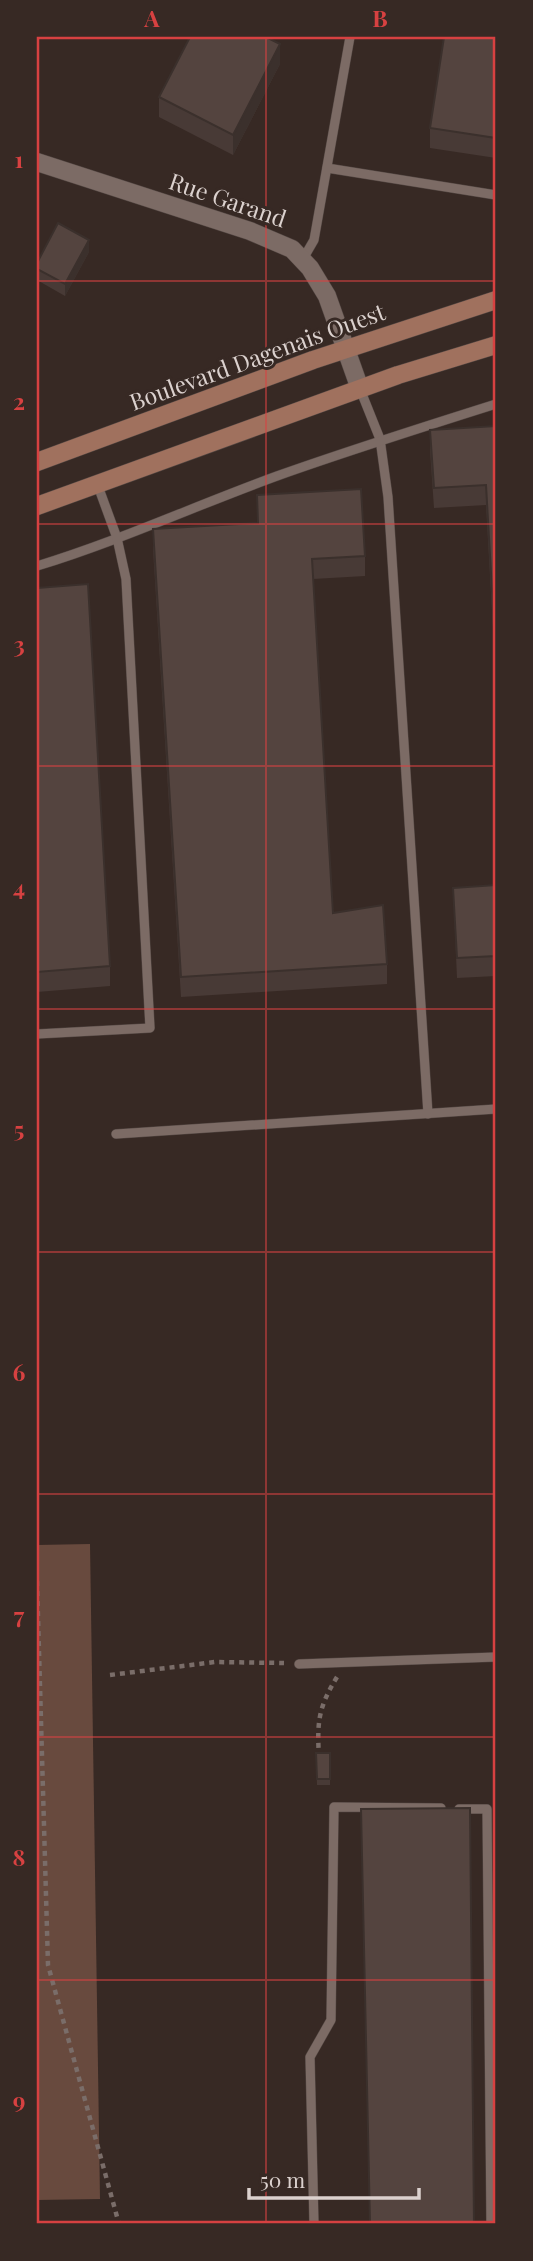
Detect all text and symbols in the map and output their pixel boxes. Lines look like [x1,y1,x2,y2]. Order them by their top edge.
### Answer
text: A [143,2,160,33]
text: B [372,2,388,33]
text: 1 [15,143,24,174]
street label: Rue Garand [165,164,291,234]
street label: Boulevard Dagenais Ouest [125,295,390,417]
text: 2 [13,385,25,416]
text: 3 [13,628,25,659]
text: 4 [13,871,25,902]
text: 5 [14,1113,24,1144]
text: 6 [13,1356,26,1387]
text: 7 [14,1599,25,1630]
text: 8 [13,1841,25,1872]
text: 9 [13,2084,25,2115]
scale bar [249,2156,419,2200]
text: 50 m [260,2165,306,2193]

